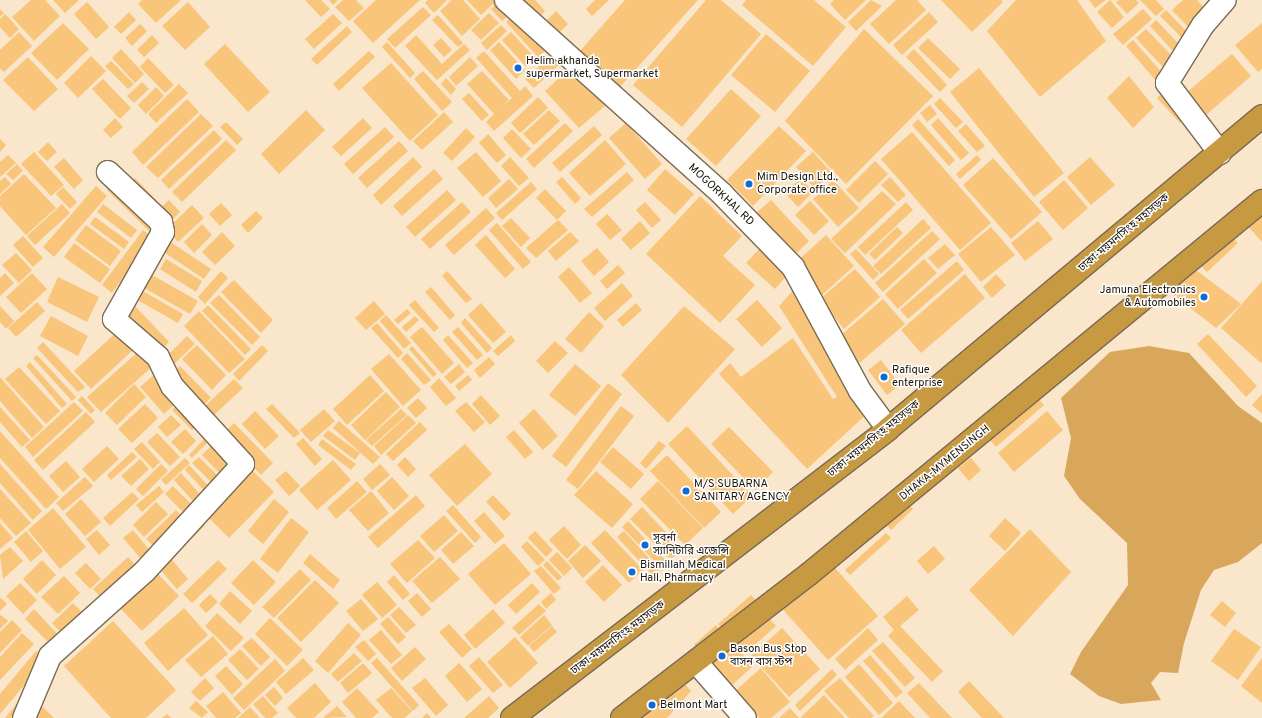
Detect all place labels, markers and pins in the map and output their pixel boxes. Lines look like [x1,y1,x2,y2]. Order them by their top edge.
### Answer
place label: Helim akhanda supermarket, Supermarket [526,55,658,81]
marker: Helim akhanda supermarket, Supermarket [513,63,523,73]
place label: Mim Design Ltd., Corporate office [757,171,838,197]
marker: Mim Design Ltd., Corporate office [744,179,754,189]
place label: Jamuna Electronics & Automobiles [1100,284,1196,310]
marker: Jamuna Electronics & Automobiles [1199,292,1209,302]
place label: Rafique enterprise [892,364,943,390]
marker: Rafique enterprise [879,372,889,382]
place label: M/S SUBARNA SANITARY AGENCY [694,478,790,504]
marker: M/S SUBARNA SANITARY AGENCY [681,486,691,496]
place label: সূবর্না স্যানিটারি এজেন্সি [653,532,729,558]
marker: সূবর্না স্যানিটারি এজেন্সি [640,540,650,550]
place label: Bismillah Medical Hall, Pharmacy [640,559,726,585]
marker: Bismillah Medical Hall, Pharmacy [627,567,637,577]
place label: Bason Bus Stop বাসন বাস স্টপ [730,643,807,669]
marker: Bason Bus Stop বাসন বাস স্টপ [717,651,727,661]
place label: Belmont Mart [660,698,727,712]
marker: Belmont Mart [647,700,657,710]

